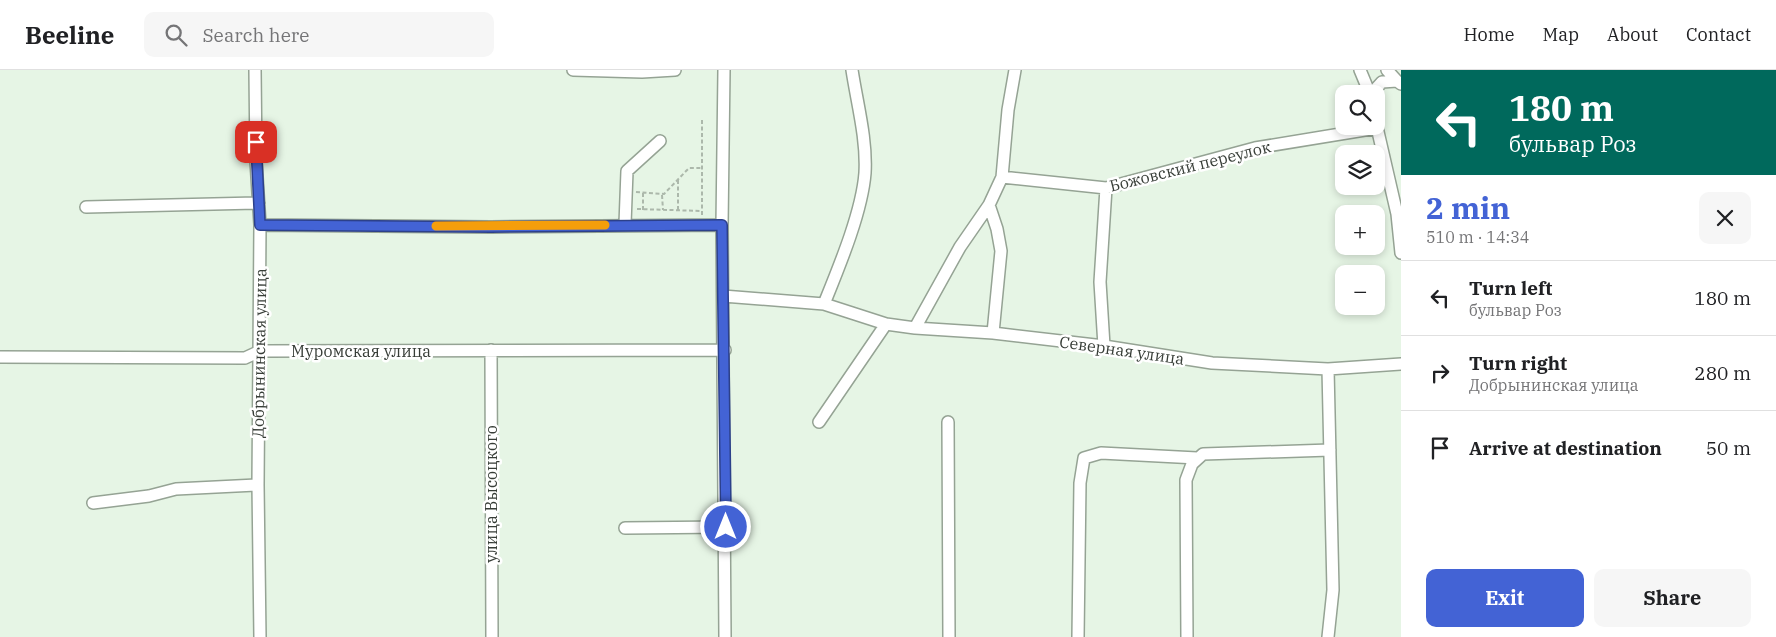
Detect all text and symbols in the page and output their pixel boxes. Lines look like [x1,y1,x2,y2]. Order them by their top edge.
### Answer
search box [144,12,494,57]
text: Beeline [25,19,114,51]
icon: search [162,21,190,49]
text: Search here [202,23,309,47]
text: Home [1463,23,1515,46]
text: Map [1543,23,1579,46]
text: About [1607,23,1658,46]
text: Contact [1686,23,1751,46]
map controls [1335,85,1385,315]
button: search [1335,85,1385,135]
text: 180 m [1509,85,1614,131]
icon: left [1426,90,1491,155]
pin [235,121,277,163]
icon: arrive [242,128,270,156]
text: бульвар Роз [1509,129,1637,158]
street label: Божовский переулок [1107,136,1273,196]
button: layers [1335,145,1385,195]
text: 2 min [1426,188,1510,227]
button: close [1699,192,1751,244]
button: + [1335,205,1385,255]
text: 510 m · 14:34 [1426,227,1529,247]
button: − [1335,265,1385,315]
street label: Добрынинская улица [248,268,270,438]
text: Turn left [1469,276,1552,300]
icon: left [1426,284,1454,312]
text: 180 m [1694,286,1751,310]
text: бульвар Роз [1469,300,1562,320]
street label: Северная улица [1058,331,1186,369]
street label: Муромская улица [291,341,431,361]
text: Turn right [1469,351,1567,375]
icon: right [1426,359,1454,387]
text: 280 m [1694,361,1751,385]
text: Добрынинская улица [1469,375,1639,395]
street label: улица Высоцкого [481,425,501,563]
icon: arrive [1426,434,1454,462]
text: Arrive at destination [1469,436,1662,460]
text: 50 m [1706,436,1751,460]
position arrow [699,500,751,552]
button: Exit [1426,569,1584,627]
button: Share [1594,569,1751,627]

